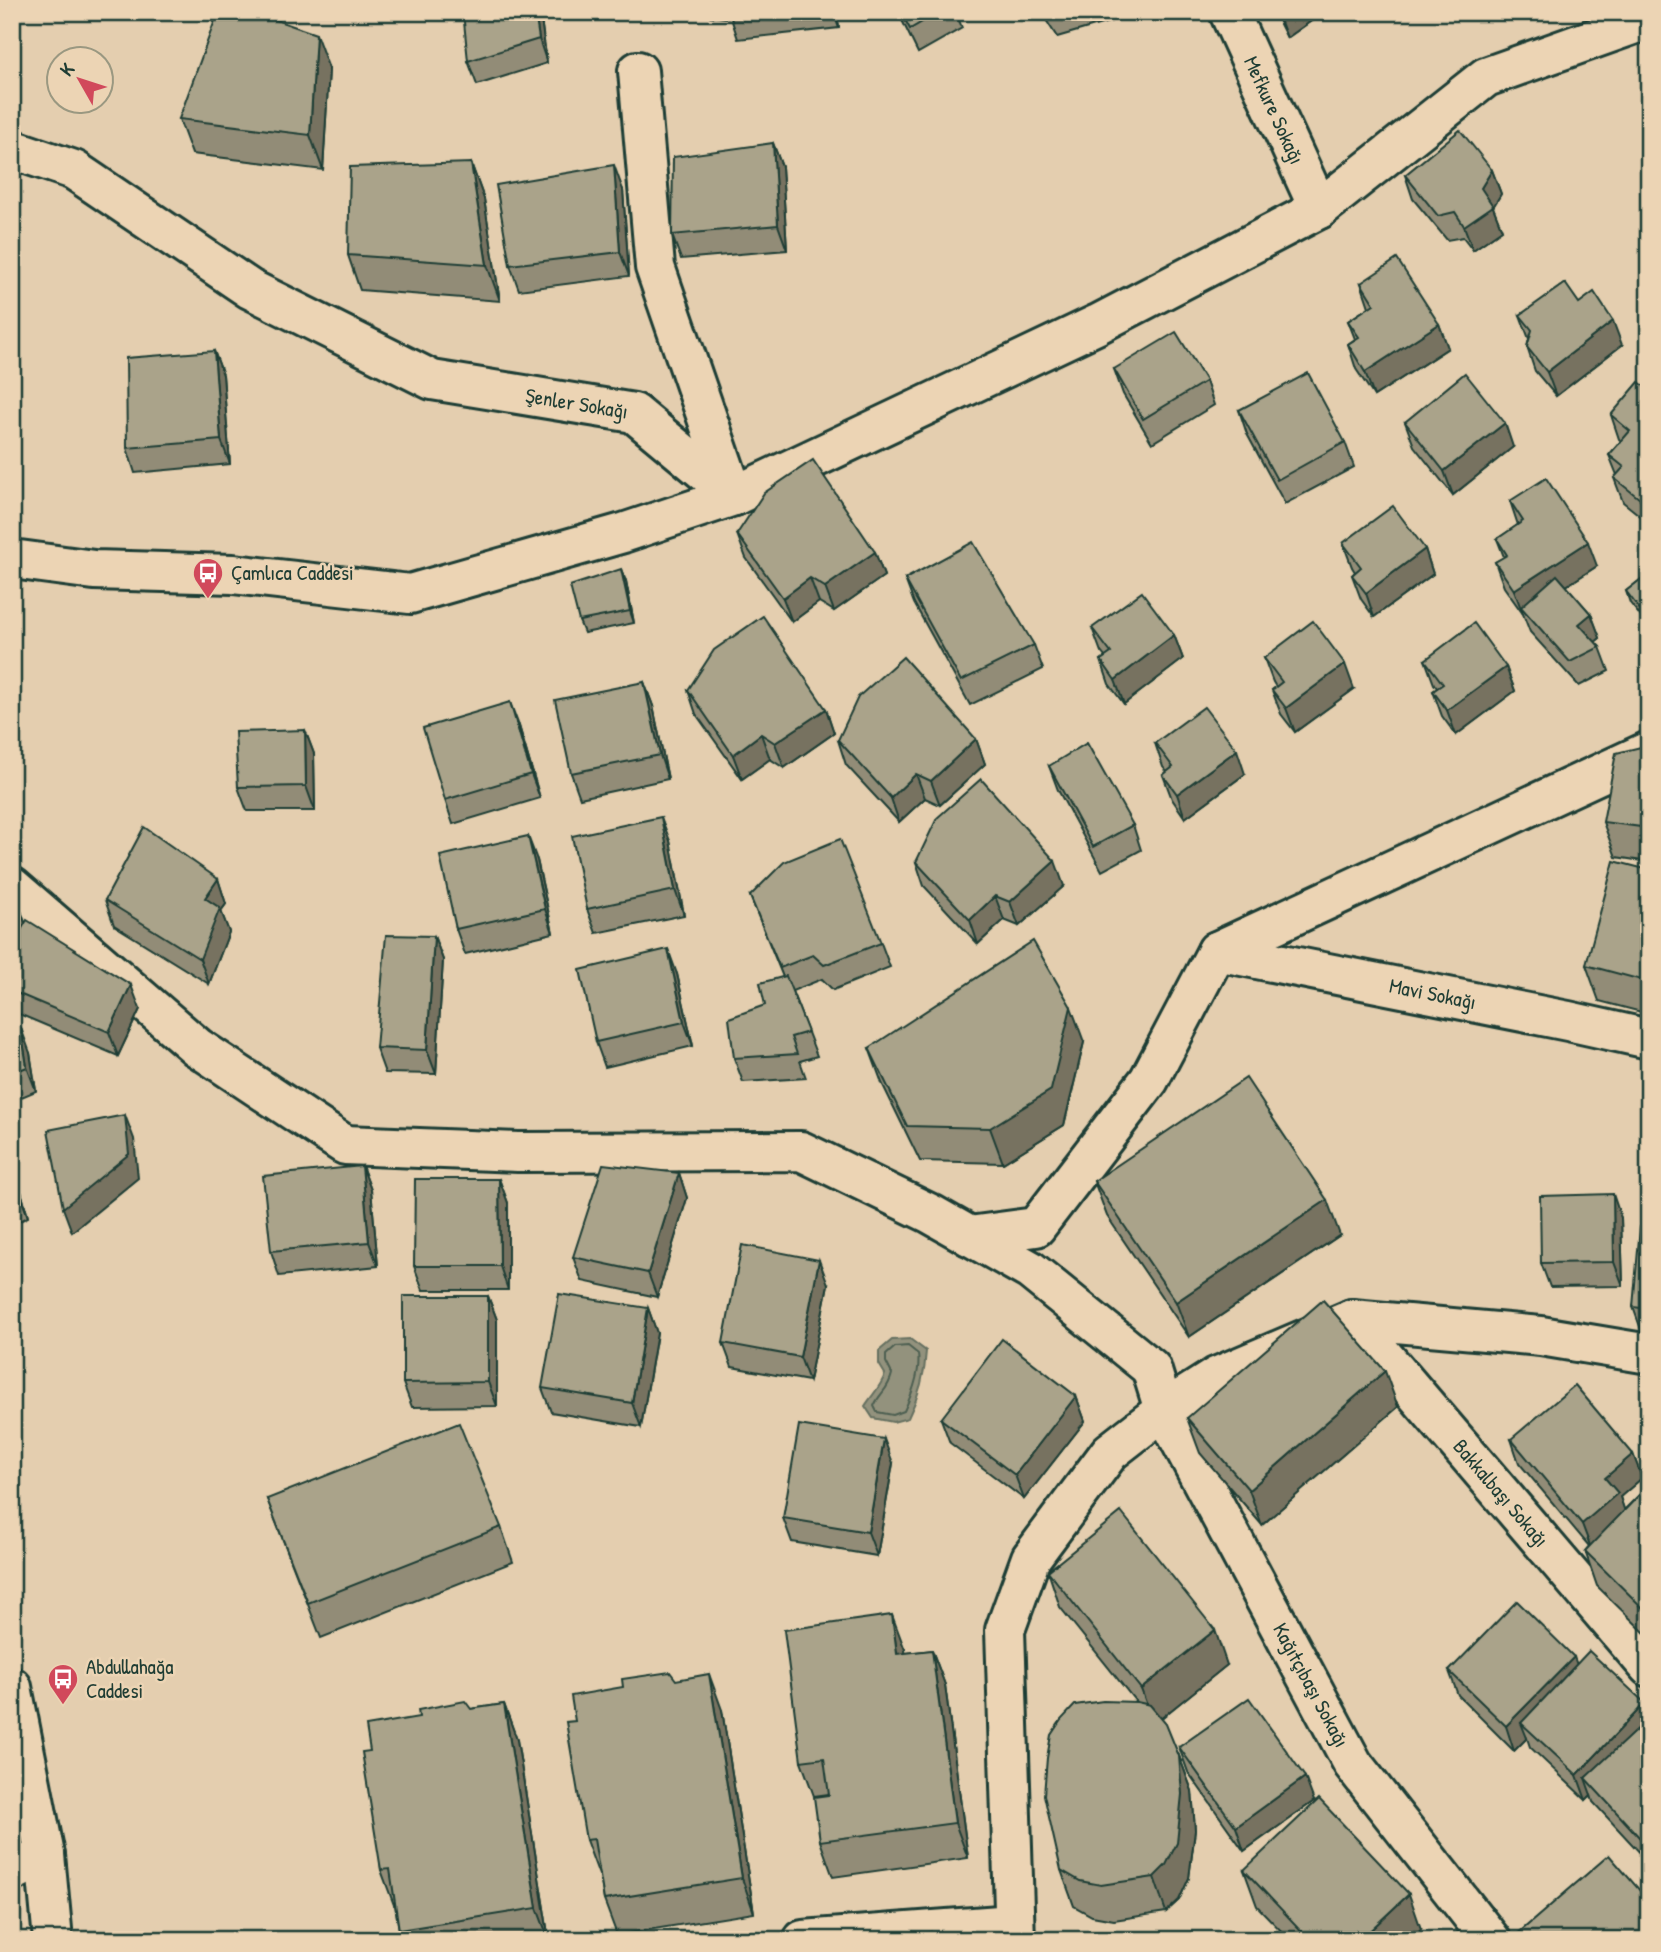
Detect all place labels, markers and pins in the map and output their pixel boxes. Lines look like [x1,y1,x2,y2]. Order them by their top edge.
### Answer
bus stop icon: Çamlıca Caddesi [191,556,225,600]
place label: Çamlıca Caddesi [231,558,354,587]
place label: Abdullahağa Caddesi [86,1652,173,1705]
bus stop icon: Abdullahağa Caddesi [46,1662,80,1706]

